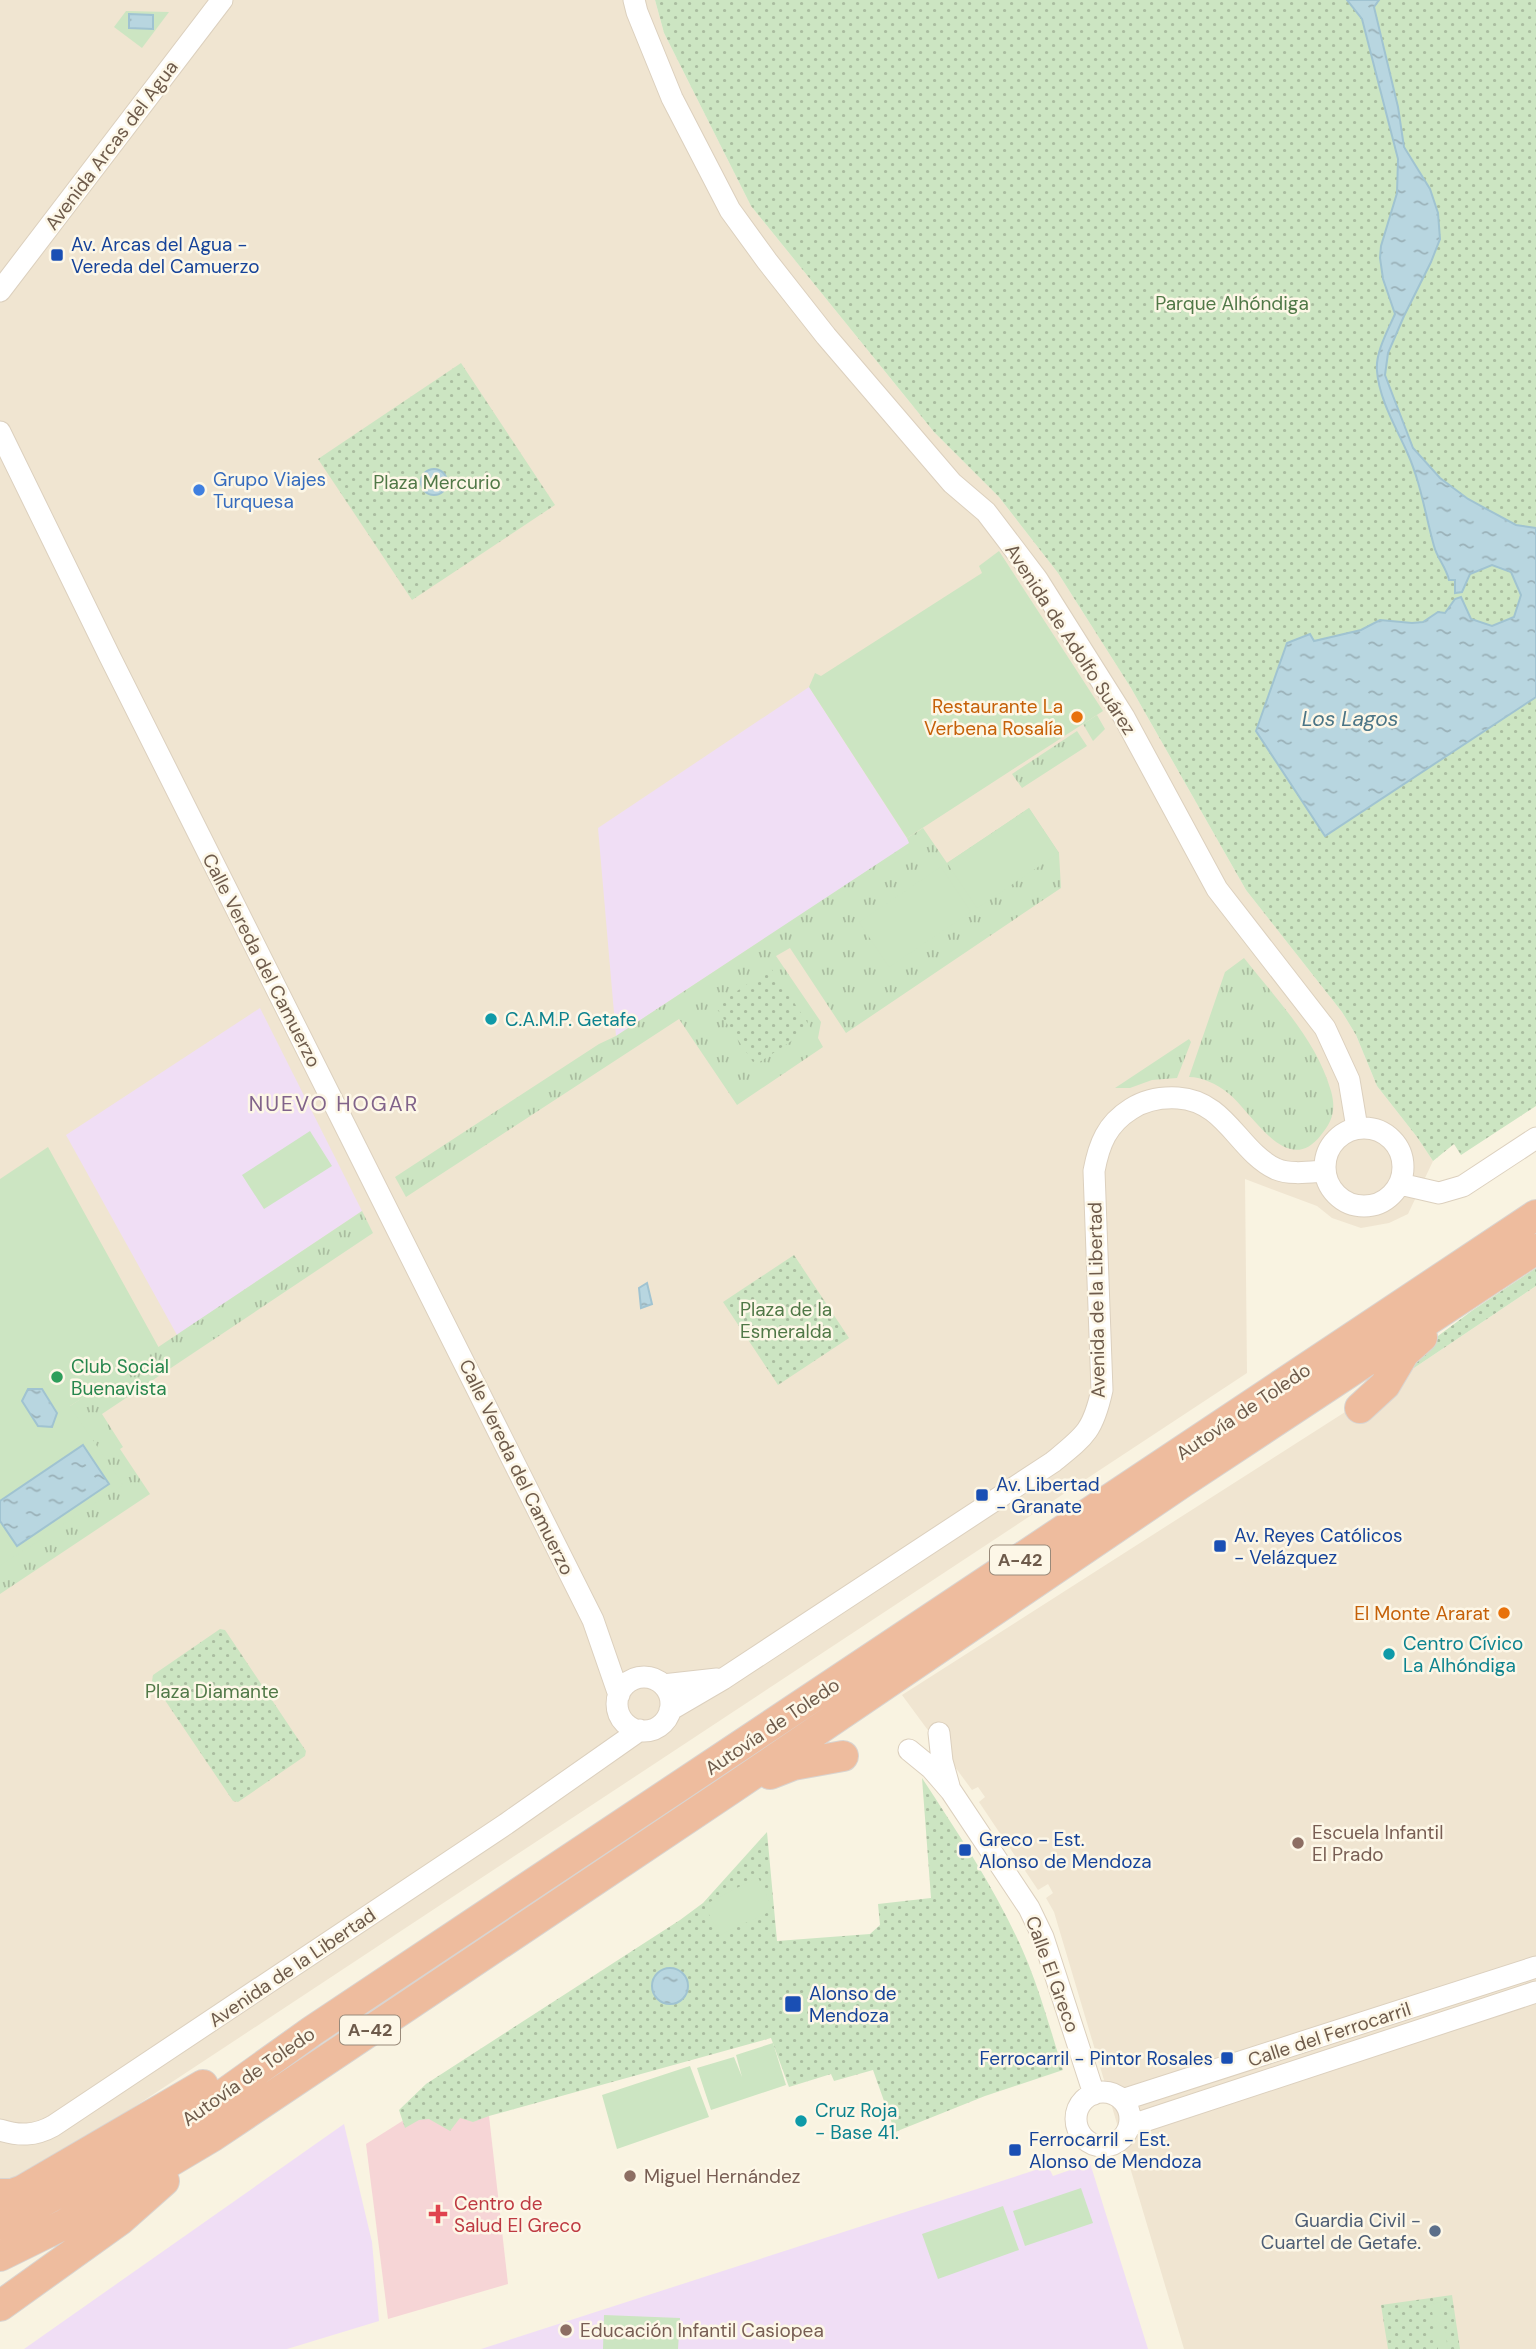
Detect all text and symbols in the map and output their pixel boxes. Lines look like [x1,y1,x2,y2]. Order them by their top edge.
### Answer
street label: Avenida Arcas del Agua [39,55,183,235]
place label: Av. Arcas del Agua - Vereda del Camuerzo [71,232,260,279]
marker: Av. Arcas del Agua - Vereda del Camuerzo [49,247,65,263]
park label: Parque Alhóndiga [1155,291,1309,316]
place label: Grupo Viajes Turquesa [213,467,326,514]
park label: Plaza Mercurio [373,470,501,495]
marker: Grupo Viajes Turquesa [191,482,207,498]
street label: Avenida de Adolfo Suárez [999,539,1142,740]
place label: Restaurante La Verbena Rosalía [924,694,1063,741]
water label: Los Lagos [1302,705,1398,733]
marker: Restaurante La Verbena Rosalía [1069,709,1085,725]
street label: Calle Vereda del Camuerzo [197,849,326,1071]
place label: C.A.M.P. Getafe [505,1007,637,1032]
marker: C.A.M.P. Getafe [483,1011,499,1027]
district label: NUEVO HOGAR [249,1090,419,1118]
street label: Avenida de la Libertad [1082,1202,1111,1398]
park label: Plaza de la Esmeralda [740,1297,832,1344]
place label: Club Social Buenavista [71,1354,169,1401]
street label: Calle Vereda del Camuerzo [453,1355,580,1579]
street label: Autovía de Toledo [1171,1357,1315,1466]
marker: Club Social Buenavista [49,1369,65,1385]
place label: Av. Libertad - Granate [996,1472,1100,1519]
marker: Av. Libertad - Granate [974,1487,990,1503]
place label: Av. Reyes Católicos - Velázquez [1234,1523,1403,1570]
marker: Av. Reyes Católicos - Velázquez [1212,1538,1228,1554]
road number: A-42 [990,1546,1050,1574]
place label: El Monte Ararat [1354,1601,1490,1626]
marker: El Monte Ararat [1496,1605,1512,1621]
place label: Centro Cívico La Alhóndiga [1403,1631,1523,1678]
marker: Centro Cívico La Alhóndiga [1381,1646,1397,1662]
street label: Autovía de Toledo [700,1672,844,1781]
park label: Plaza Diamante [145,1679,279,1704]
place label: Escuela Infantil El Prado [1312,1820,1443,1867]
place label: Greco - Est. Alonso de Mendoza [979,1827,1152,1874]
marker: Escuela Infantil El Prado [1290,1835,1306,1851]
marker: Greco - Est. Alonso de Mendoza [957,1842,973,1858]
street label: Avenida de la Libertad [204,1902,381,2033]
street label: Calle El Greco [1020,1912,1085,2036]
place label: Alonso de Mendoza [809,1981,897,2028]
marker: Alonso de Mendoza [783,1994,803,2014]
street label: Calle del Ferrocarril [1245,1996,1414,2073]
road number: A-42 [340,2016,400,2044]
street label: Autovía de Toledo [177,2021,320,2132]
place label: Ferrocarril - Pintor Rosales [980,2046,1213,2071]
marker: Ferrocarril - Pintor Rosales [1219,2050,1235,2066]
place label: Cruz Roja - Base 41. [815,2098,899,2145]
marker: Cruz Roja - Base 41. [793,2113,809,2129]
place label: Ferrocarril - Est. Alonso de Mendoza [1029,2127,1202,2174]
marker: Ferrocarril - Est. Alonso de Mendoza [1007,2142,1023,2158]
place label: Miguel Hernández [644,2164,800,2189]
marker: Miguel Hernández [622,2168,638,2184]
place label: Centro de Salud El Greco [454,2191,581,2238]
marker: Centro de Salud El Greco [428,2204,448,2224]
place label: Guardia Civil - Cuartel de Getafe. [1261,2208,1421,2255]
marker: Guardia Civil - Cuartel de Getafe. [1427,2223,1443,2239]
place label: Educación Infantil Casiopea [580,2318,824,2343]
marker: Educación Infantil Casiopea [558,2322,574,2338]

